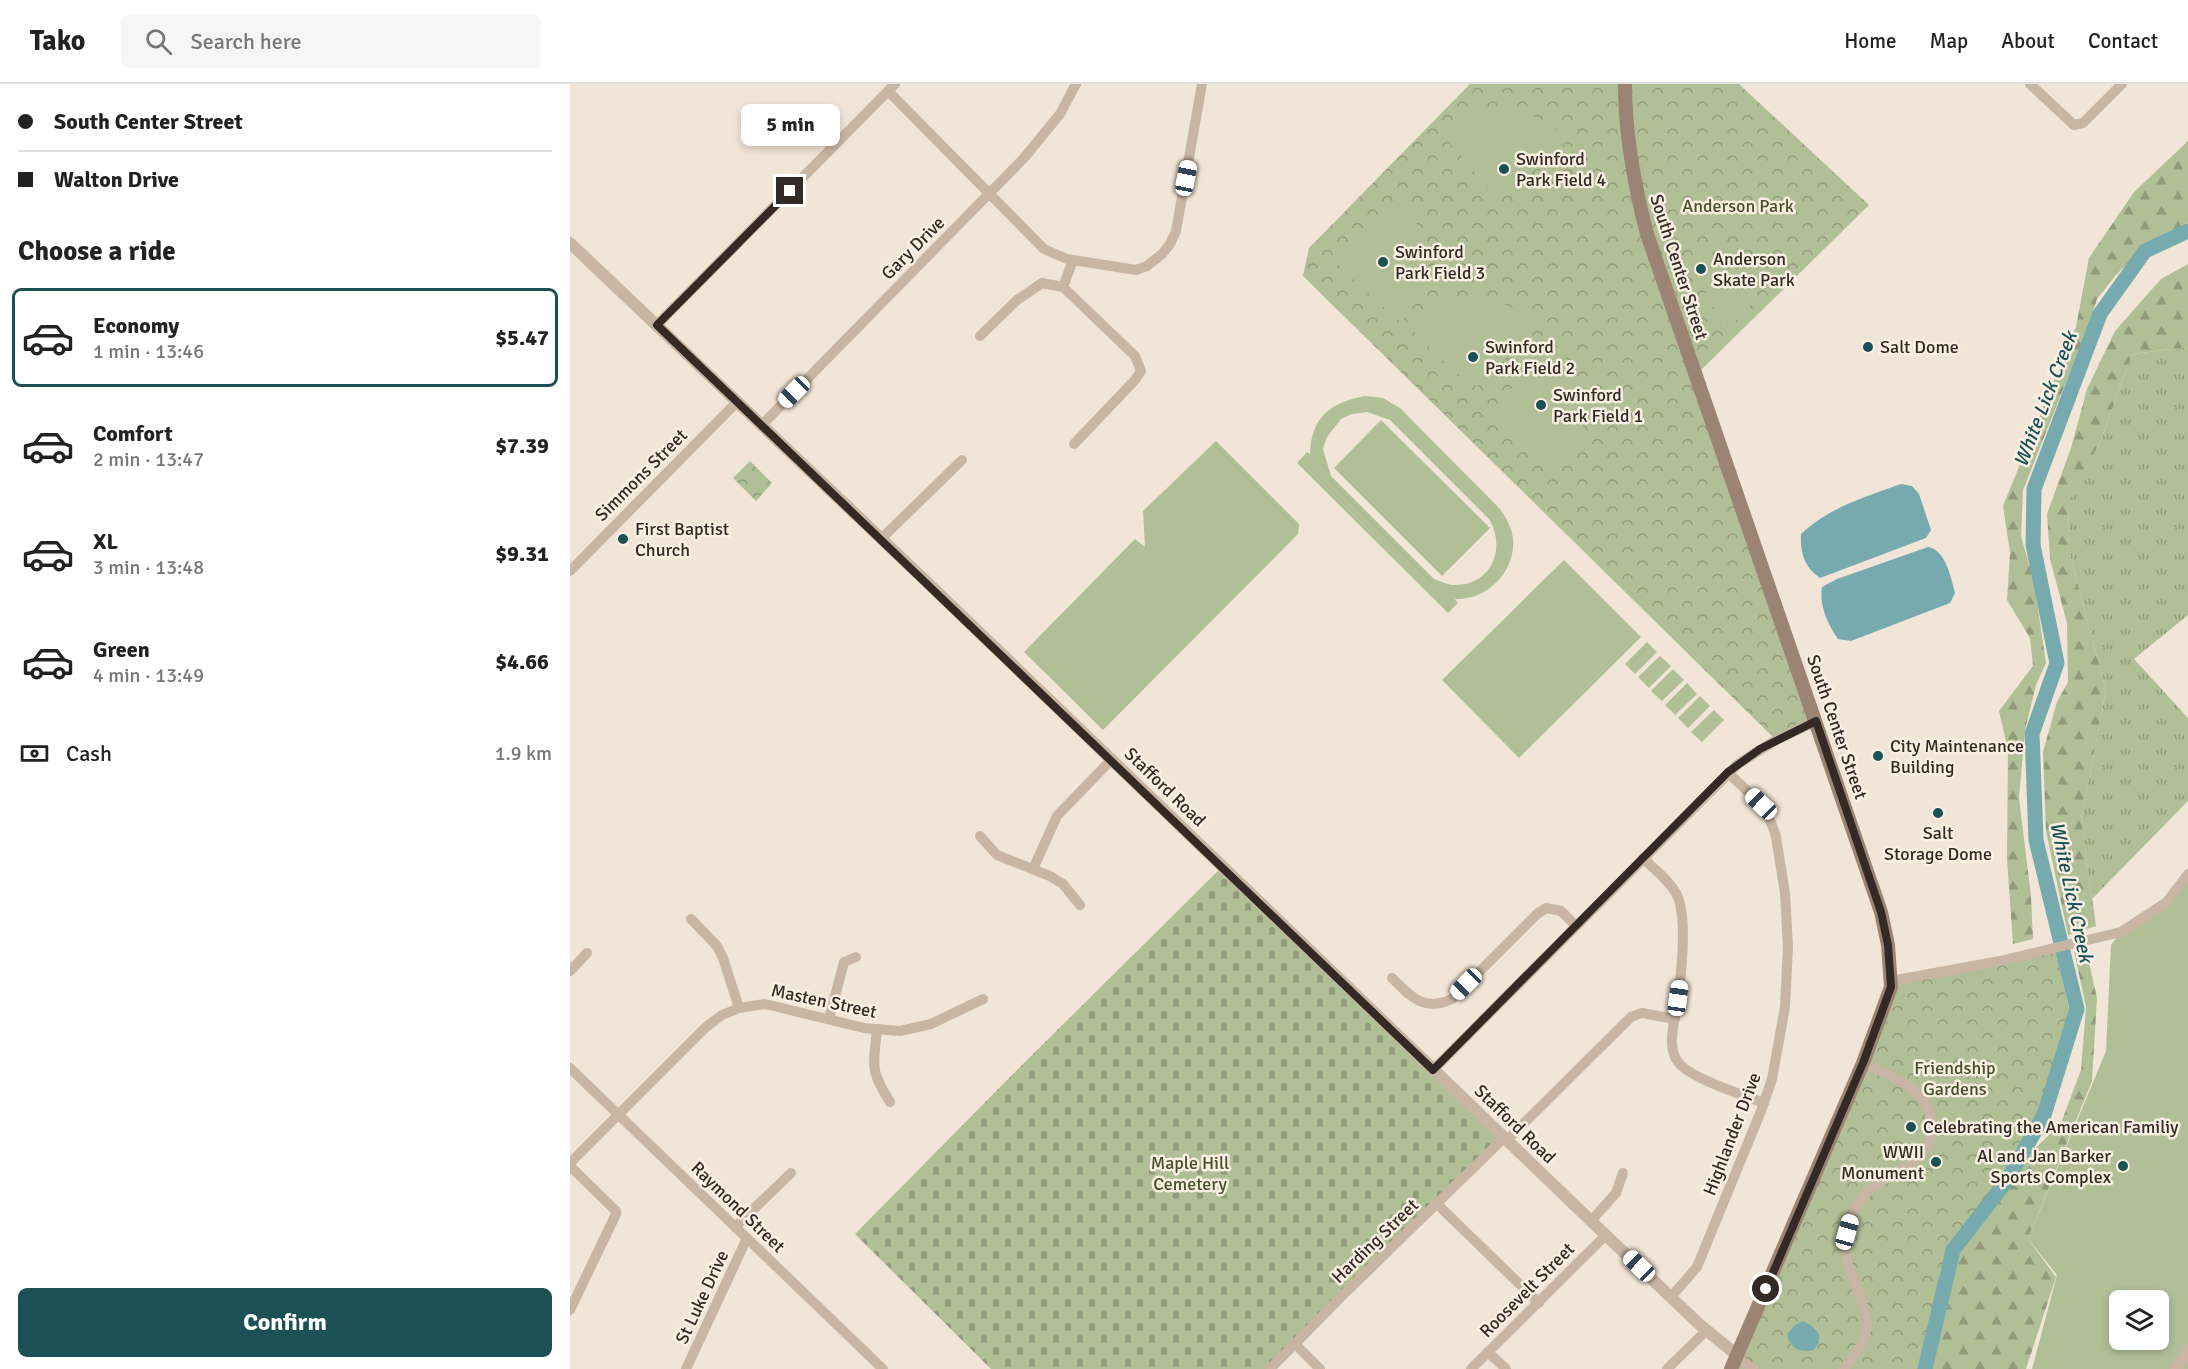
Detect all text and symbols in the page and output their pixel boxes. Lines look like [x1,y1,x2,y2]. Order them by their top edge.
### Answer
search box [121,14,541,68]
text: Tako [30,24,85,58]
icon: search [142,25,175,58]
text: Search here [190,28,301,55]
text: Home [1844,28,1897,54]
text: Map [1930,28,1968,54]
text: About [2001,28,2055,54]
text: Contact [2088,28,2158,54]
callout: 5 min [740,104,840,146]
text: South Center Street [54,108,243,135]
text: 5 min [766,112,815,137]
place label: Swinford Park Field 4 [1516,148,1607,191]
car [1174,159,1198,197]
marker: Swinford Park Field 4 [1497,162,1511,176]
text: Walton Drive [54,166,179,193]
route end [776,177,803,204]
street label: South Center Street [1645,192,1713,342]
park label: Anderson Park [1682,195,1794,217]
street label: Gary Drive [877,212,949,284]
text: Choose a ride [18,235,176,268]
place label: Swinford Park Field 3 [1395,241,1485,284]
place label: Anderson Skate Park [1713,248,1795,291]
marker: Swinford Park Field 3 [1376,255,1390,269]
marker: Anderson Skate Park [1694,262,1708,276]
icon: car [21,311,75,365]
text: Economy [93,312,179,339]
text: $5.47 [495,324,549,351]
water label: White Lick Creek [2008,326,2083,470]
place label: Swinford Park Field 2 [1485,336,1575,379]
place label: Salt Dome [1880,336,1959,358]
text: 1 min · 13:46 [93,339,204,364]
marker: Salt Dome [1861,340,1875,354]
marker: Swinford Park Field 2 [1466,350,1480,364]
car [775,373,813,411]
place label: Swinford Park Field 1 [1553,384,1643,427]
marker: Swinford Park Field 1 [1534,398,1548,412]
icon: car [21,419,75,473]
text: Comfort [93,420,173,447]
street label: Simmons Street [590,424,692,526]
text: $7.39 [495,432,549,459]
text: 2 min · 13:47 [93,447,204,472]
place label: First Baptist Church [635,518,729,561]
icon: car [21,527,75,581]
text: XL [93,528,118,555]
marker: First Baptist Church [616,532,630,546]
text: $9.31 [495,540,549,567]
text: 3 min · 13:48 [93,555,204,580]
icon: car [21,635,75,689]
text: Green [93,636,150,663]
text: $4.66 [495,648,549,675]
street label: South Center Street [1802,652,1872,802]
text: 4 min · 13:49 [93,663,204,688]
place label: City Maintenance Building [1890,735,2024,778]
icon: cash [18,737,51,770]
text: Cash [66,740,112,767]
text: 1.9 km [495,741,552,766]
street label: Stafford Road [1120,743,1210,831]
marker: City Maintenance Building [1871,749,1885,763]
car [1742,785,1780,823]
marker: Salt Storage Dome [1931,806,1945,820]
water label: White Lick Creek [2044,820,2099,967]
place label: Salt Storage Dome [1884,822,1992,865]
car [1447,965,1485,1003]
street label: Masten Street [769,979,879,1023]
car [1667,979,1689,1017]
park label: Friendship Gardens [1914,1057,1996,1100]
street label: Highlander Drive [1698,1069,1766,1199]
street label: Stafford Road [1470,1080,1560,1168]
place label: Celebrating the American Familiy [1923,1116,2179,1138]
marker: Celebrating the American Familiy [1904,1120,1918,1134]
place label: WWII Monument [1841,1141,1924,1184]
place label: Al and Jan Barker Sports Complex [1977,1145,2112,1188]
park label: Maple Hill Cemetery [1151,1152,1229,1195]
marker: WWII Monument [1929,1155,1943,1169]
street label: Raymond Street [687,1157,789,1257]
marker: Al and Jan Barker Sports Complex [2116,1159,2130,1173]
street label: Harding Street [1327,1194,1423,1288]
car [1833,1212,1861,1252]
street label: Roosevelt Street [1475,1238,1579,1342]
street label: St Luke Drive [671,1247,733,1347]
car [1620,1247,1658,1285]
route start [1752,1275,1779,1302]
button: Confirm [18,1288,552,1357]
map controls [2109,1290,2169,1350]
button: layers [2109,1290,2169,1350]

